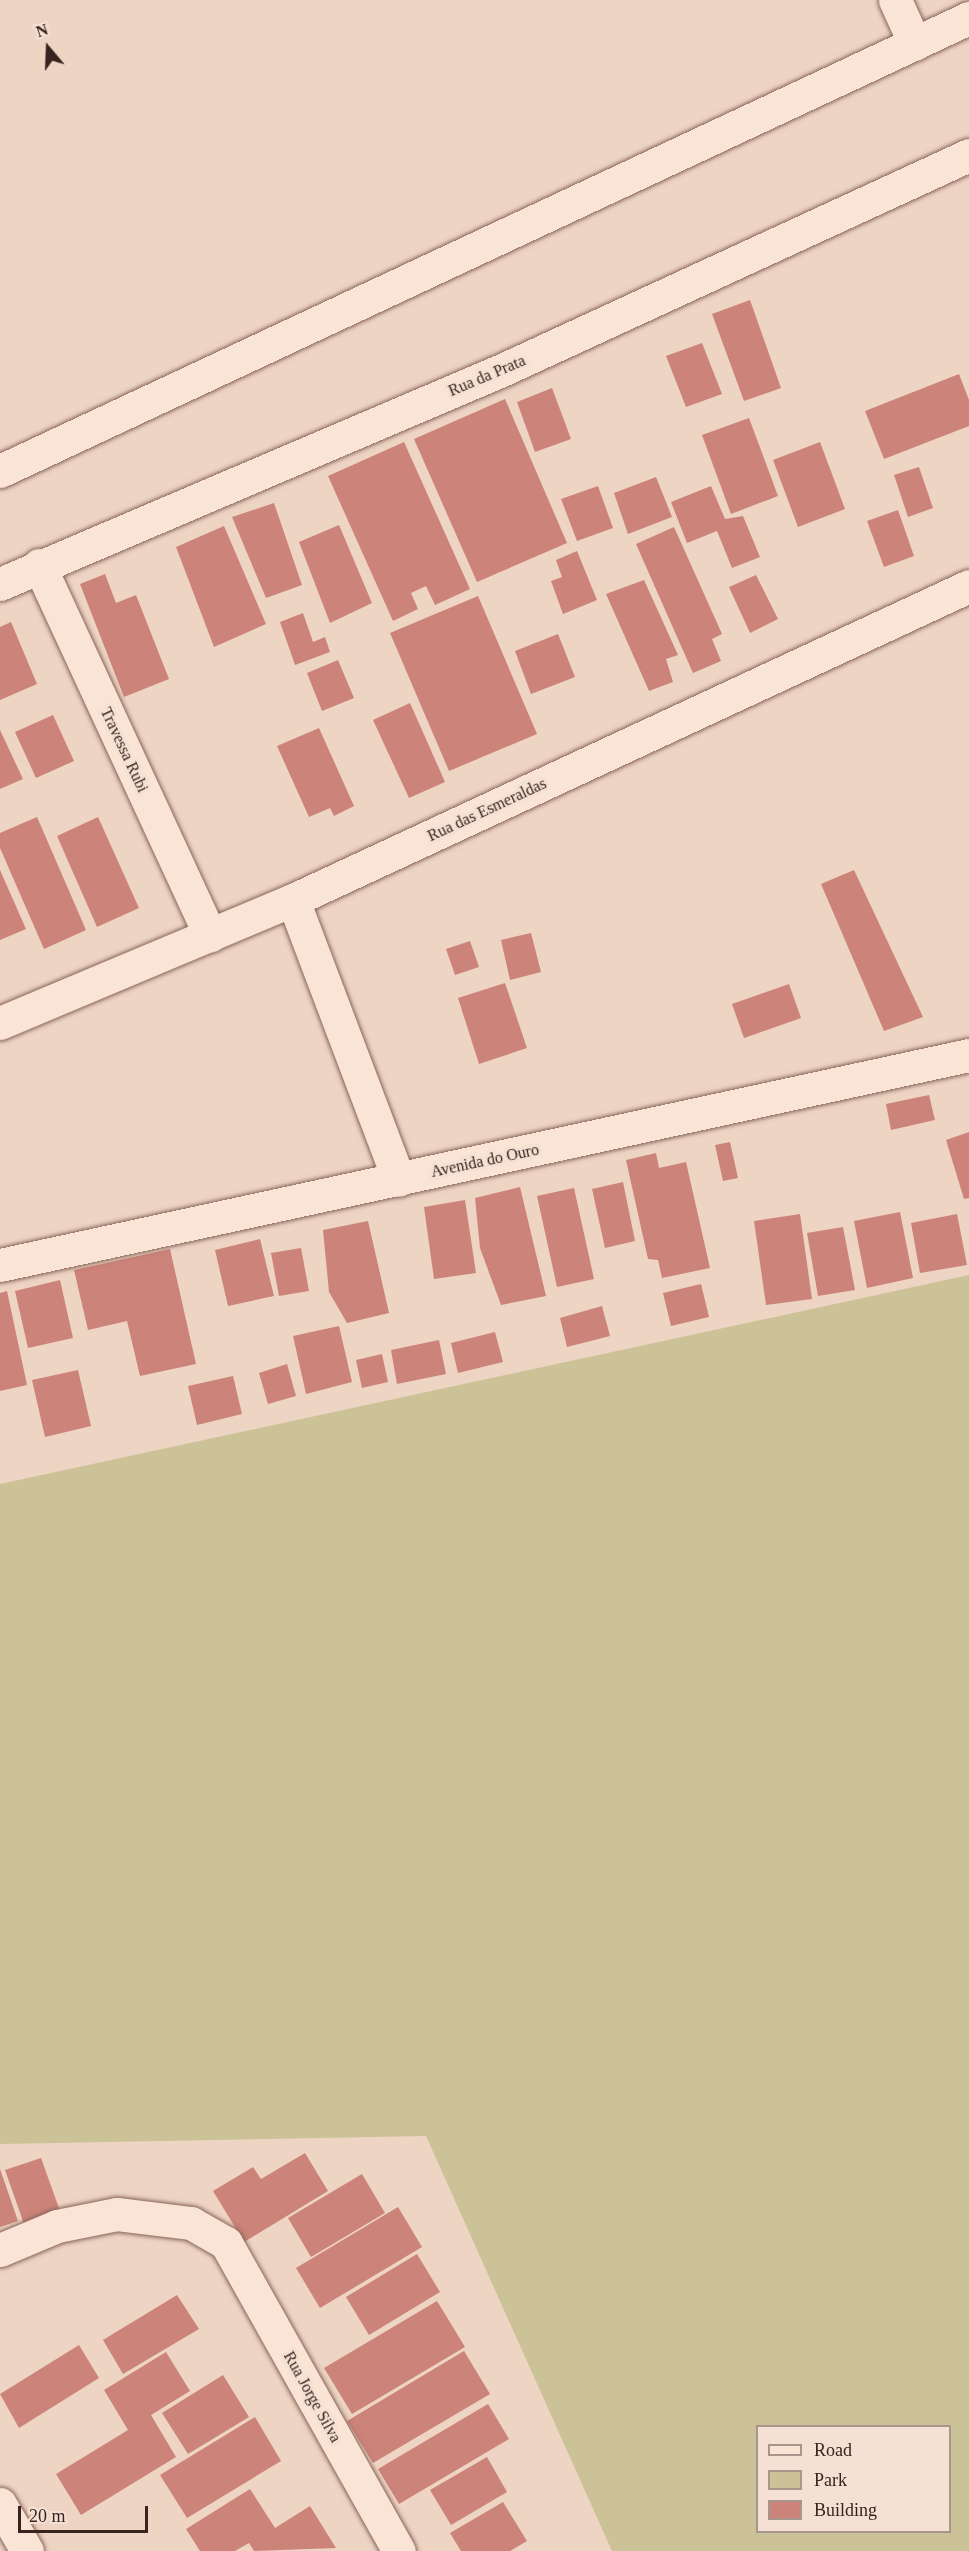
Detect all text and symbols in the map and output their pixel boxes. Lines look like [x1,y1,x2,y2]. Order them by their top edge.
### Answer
north arrow [18,18,78,78]
text: N [34,21,50,40]
street label: Rua da Prata [446,351,528,401]
street label: Travessa Rubi [96,705,152,795]
street label: Rua das Esmeraldas [425,774,549,846]
street label: Avenida do Ouro [429,1140,541,1182]
street label: Rua Jorge Silva [279,2348,345,2446]
legend [756,2425,951,2533]
text: Road [814,2440,852,2460]
text: Park [814,2470,847,2490]
scale bar [21,2494,152,2532]
text: Building [814,2500,877,2520]
text: 20 m [29,2506,66,2526]

